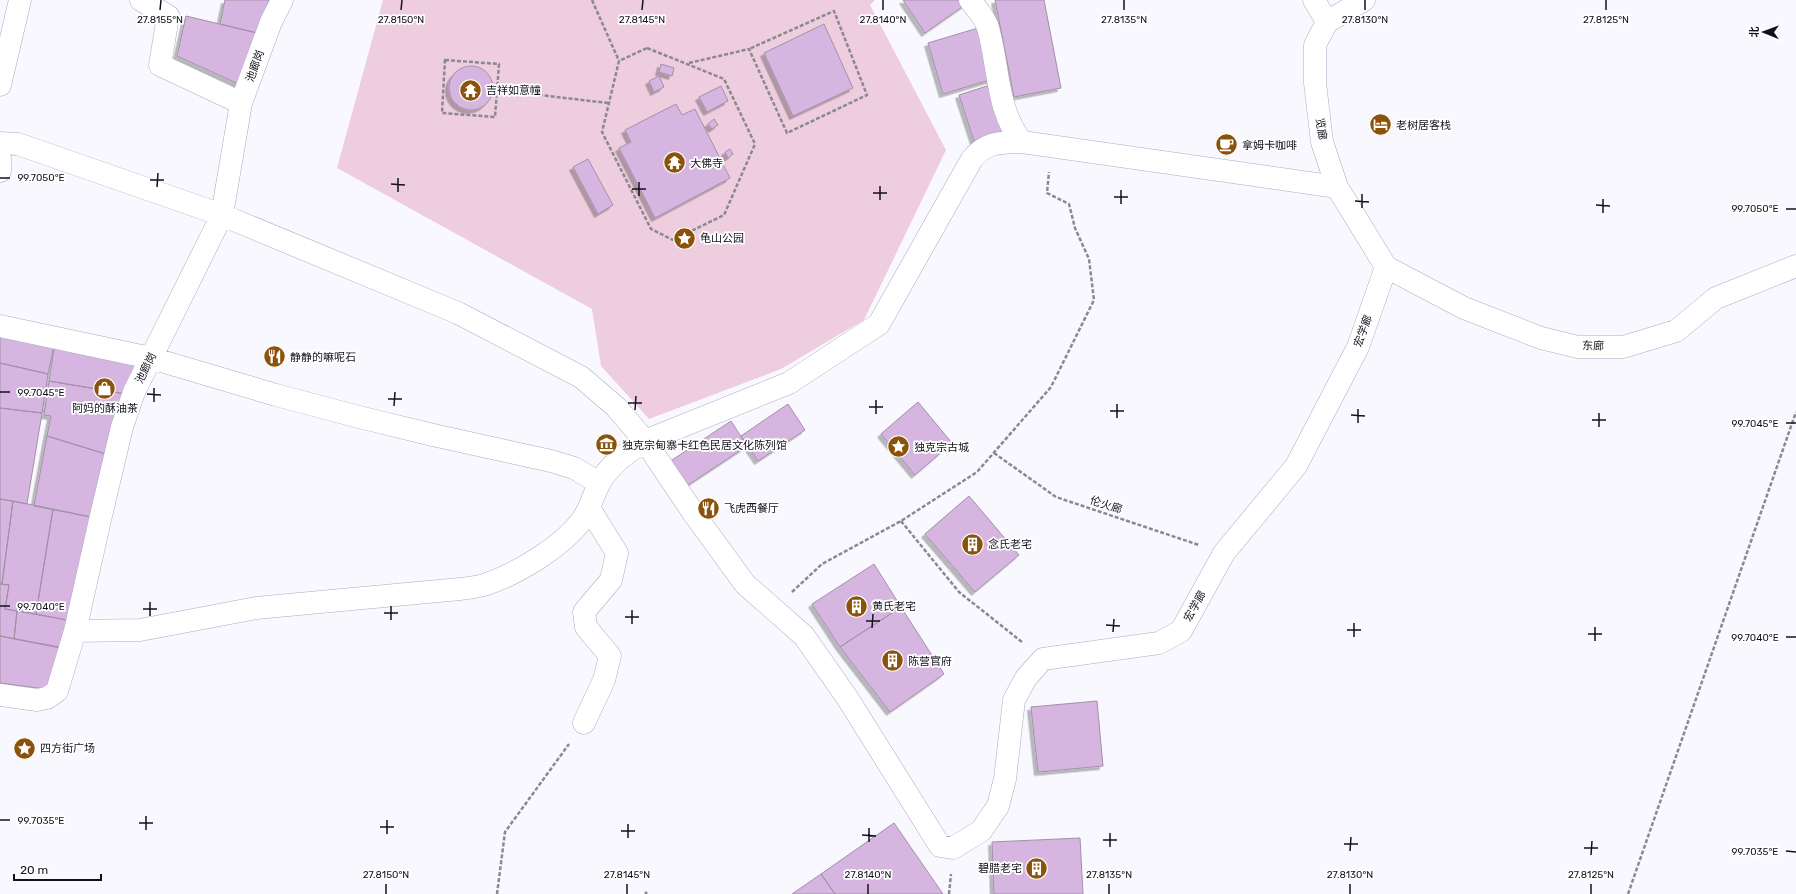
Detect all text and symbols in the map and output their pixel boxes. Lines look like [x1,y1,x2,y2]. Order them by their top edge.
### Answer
north arrow [1744,12,1784,52]
text: 27.8155°N [137,14,183,26]
text: 27.8150°N [378,14,424,26]
text: 27.8145°N [619,14,665,26]
text: 27.8140°N [860,14,906,26]
text: 27.8135°N [1101,14,1147,26]
text: 27.8130°N [1342,14,1388,26]
text: 27.8125°N [1583,14,1629,26]
text: 北 [1748,26,1761,37]
street label: 池廊岗 [243,48,267,84]
temple icon: 吉祥如意幢 [458,77,484,103]
place label: 吉祥如意幢 [486,84,541,97]
hotel icon: 老树居客栈 [1368,112,1394,138]
street label: 览廊 [1313,117,1329,141]
place label: 老树居客栈 [1396,119,1451,132]
cafe icon: 拿姆卡咖啡 [1213,132,1239,158]
place label: 拿姆卡咖啡 [1242,139,1297,152]
temple icon: 大佛寺 [662,150,688,176]
place label: 大佛寺 [690,157,723,170]
text: 99.7050°E [17,172,65,184]
text: 99.7050°E [1731,203,1779,215]
place icon: 龟山公园 [671,225,697,251]
place label: 龟山公园 [700,232,744,245]
street label: 宏学廊 [1351,313,1375,349]
street label: 东廊 [1582,339,1604,353]
restaurant icon: 静静的嘛呢石 [261,344,287,370]
street label: 池廊岗 [133,350,159,386]
place label: 静静的嘛呢石 [290,351,356,364]
shop icon: 阿妈的酥油茶 [92,375,118,401]
text: 99.7045°E [17,387,65,399]
place label: 阿妈的酥油茶 [72,402,138,415]
text: 99.7045°E [1731,418,1779,430]
museum icon: 独克宗甸寨卡红色民居文化陈列馆 [594,432,620,458]
place icon: 独克宗古城 [885,434,911,460]
place label: 独克宗甸寨卡红色民居文化陈列馆 [622,439,787,452]
place label: 独克宗古城 [914,441,969,454]
street label: 伦火廊 [1088,494,1124,516]
restaurant icon: 飞虎西餐厅 [695,495,721,521]
place label: 飞虎西餐厅 [724,502,779,515]
building icon: 念氏老宅 [959,531,985,557]
place label: 念氏老宅 [988,538,1032,551]
street label: 宏学廊 [1181,588,1209,624]
building icon: 黄氏老宅 [844,593,870,619]
place label: 黄氏老宅 [872,600,916,613]
text: 99.7040°E [17,601,65,613]
text: 99.7040°E [1731,632,1779,644]
building icon: 陈营官府 [880,648,906,674]
place label: 陈营官府 [908,655,952,668]
place icon: 四方街广场 [12,735,38,761]
place label: 四方街广场 [40,742,95,755]
text: 99.7035°E [18,815,64,827]
text: 99.7035°E [1732,846,1778,858]
building icon: 碧腊老宅 [1024,855,1050,881]
scale bar [14,856,101,882]
place label: 碧腊老宅 [978,862,1022,875]
text: 20 m [20,863,48,877]
text: 27.8150°N [363,869,409,881]
text: 27.8145°N [604,869,650,881]
text: 27.8140°N [845,869,891,881]
text: 27.8135°N [1086,869,1132,881]
text: 27.8130°N [1327,869,1373,881]
text: 27.8125°N [1568,869,1614,881]

